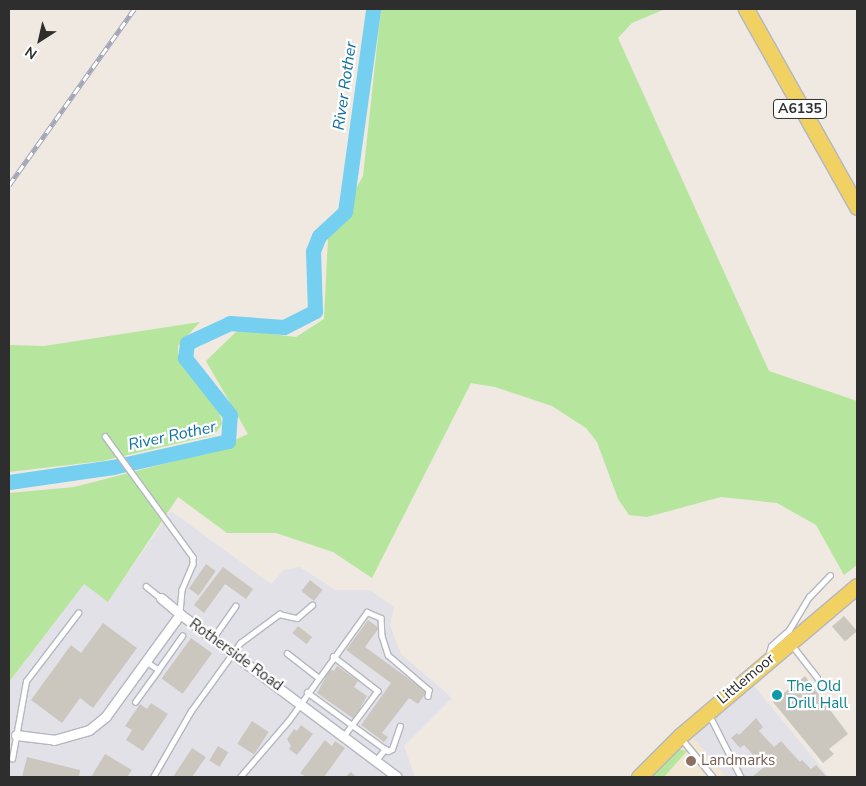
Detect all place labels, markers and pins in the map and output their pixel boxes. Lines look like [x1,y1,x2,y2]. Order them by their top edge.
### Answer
place label: The Old Drill Hall [787,677,848,712]
marker: The Old Drill Hall [771,689,783,701]
place label: Landmarks [701,752,775,770]
marker: Landmarks [685,755,697,767]

